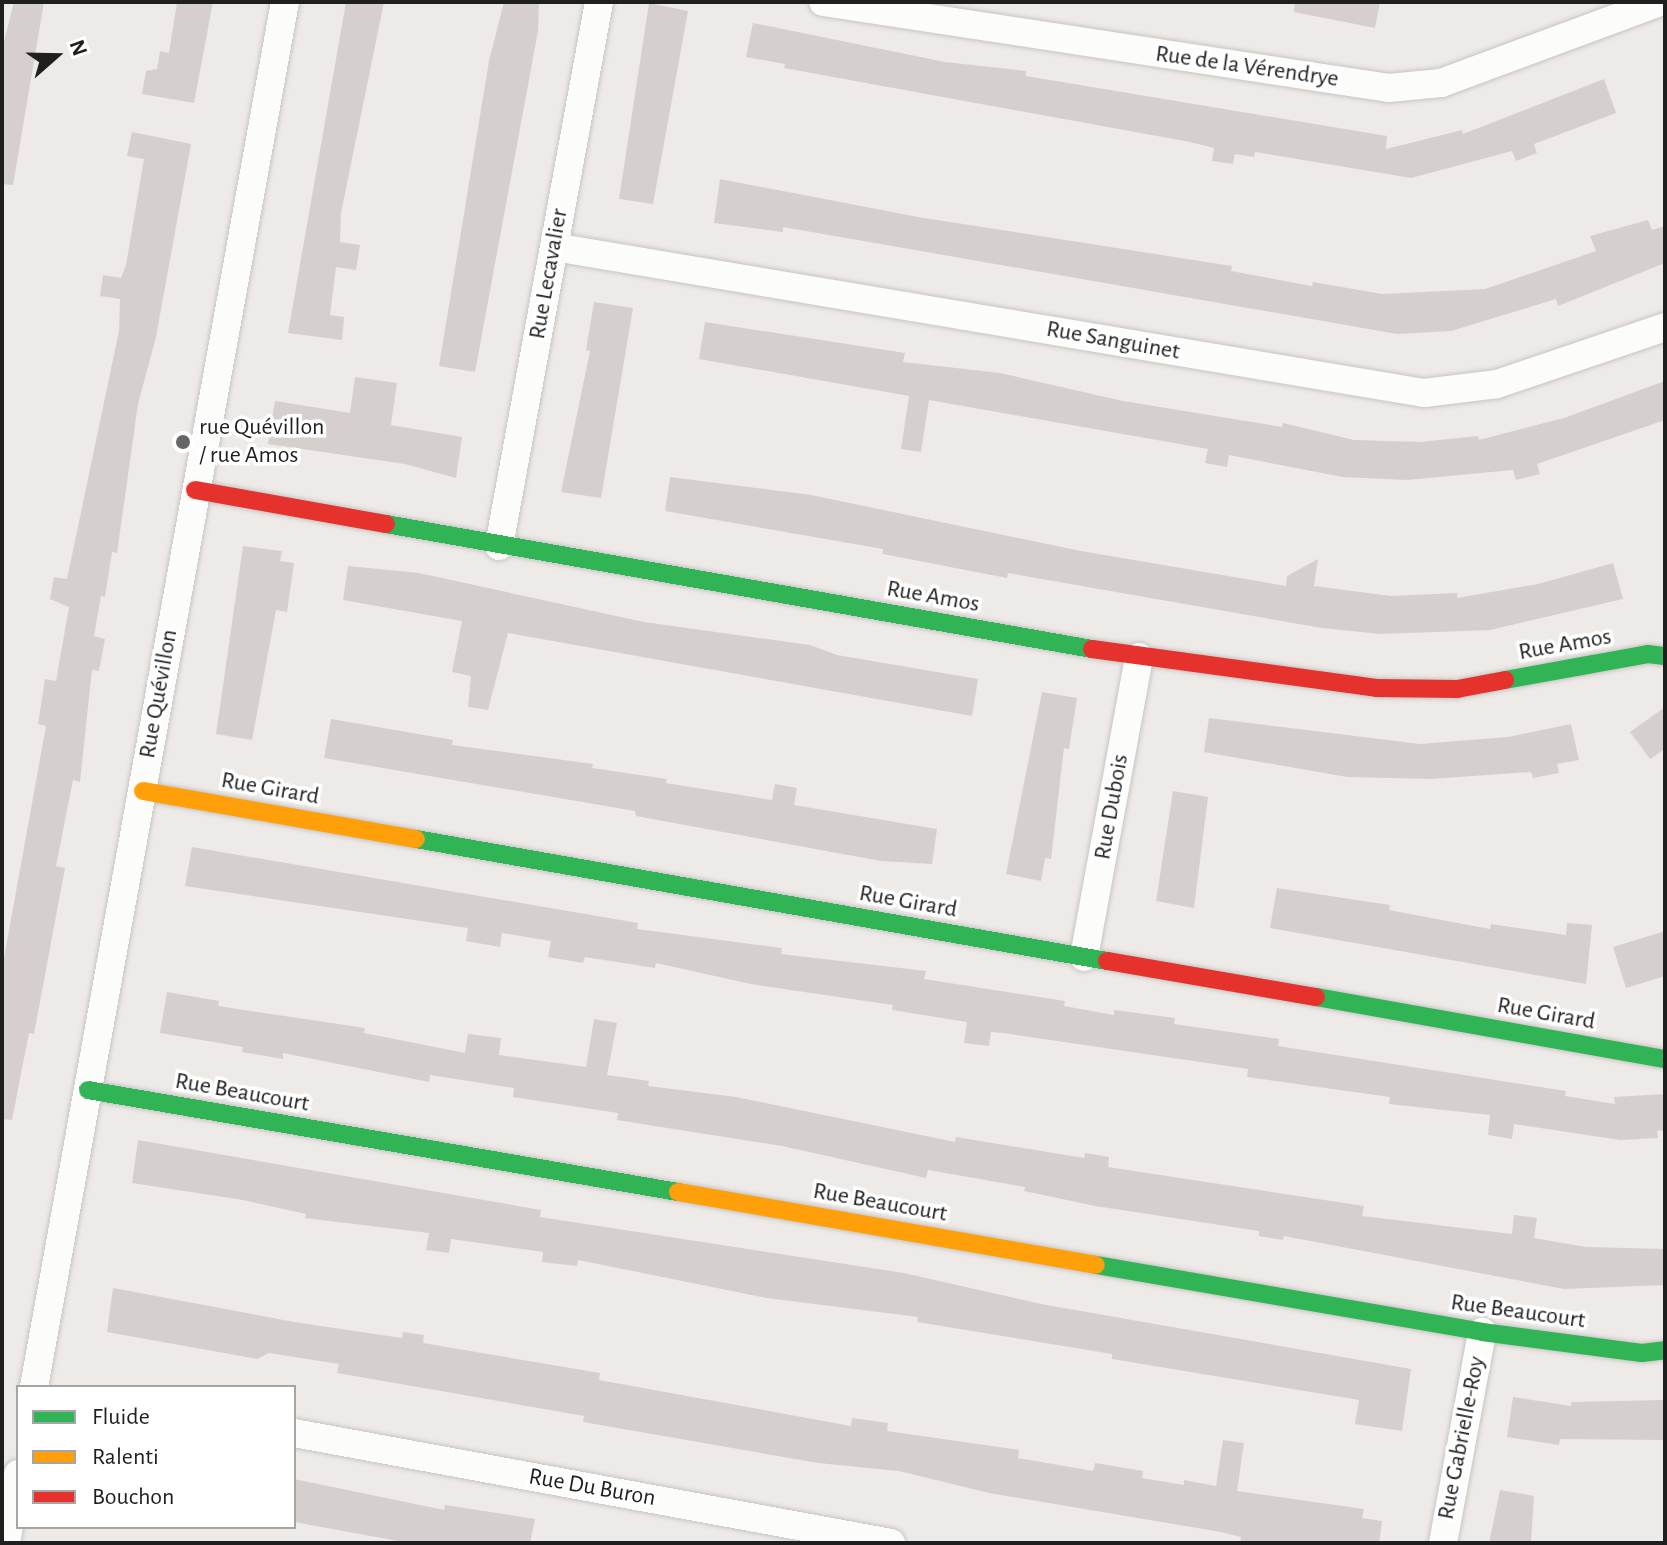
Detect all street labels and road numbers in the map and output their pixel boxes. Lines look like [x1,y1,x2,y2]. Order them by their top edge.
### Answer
street label: Rue de la Vérendrye [1154,40,1340,94]
street label: Rue Lecavalier [523,207,575,341]
street label: Rue Sanguinet [1044,315,1182,367]
street label: Rue Amos [884,575,982,619]
street label: Rue Amos [1516,623,1614,667]
street label: Rue Quévillon [133,627,185,761]
street label: Rue Dubois [1089,752,1135,862]
street label: Rue Girard [219,766,321,812]
street label: Rue Girard [857,879,959,925]
street label: Rue Girard [1495,991,1597,1037]
street label: Rue Beaucourt [173,1067,311,1119]
street label: Rue Beaucourt [811,1177,949,1229]
street label: Rue Beaucourt [1449,1288,1587,1336]
street label: Rue Gabrielle-Roy [1432,1354,1492,1522]
street label: Rue Du Buron [526,1463,658,1513]

